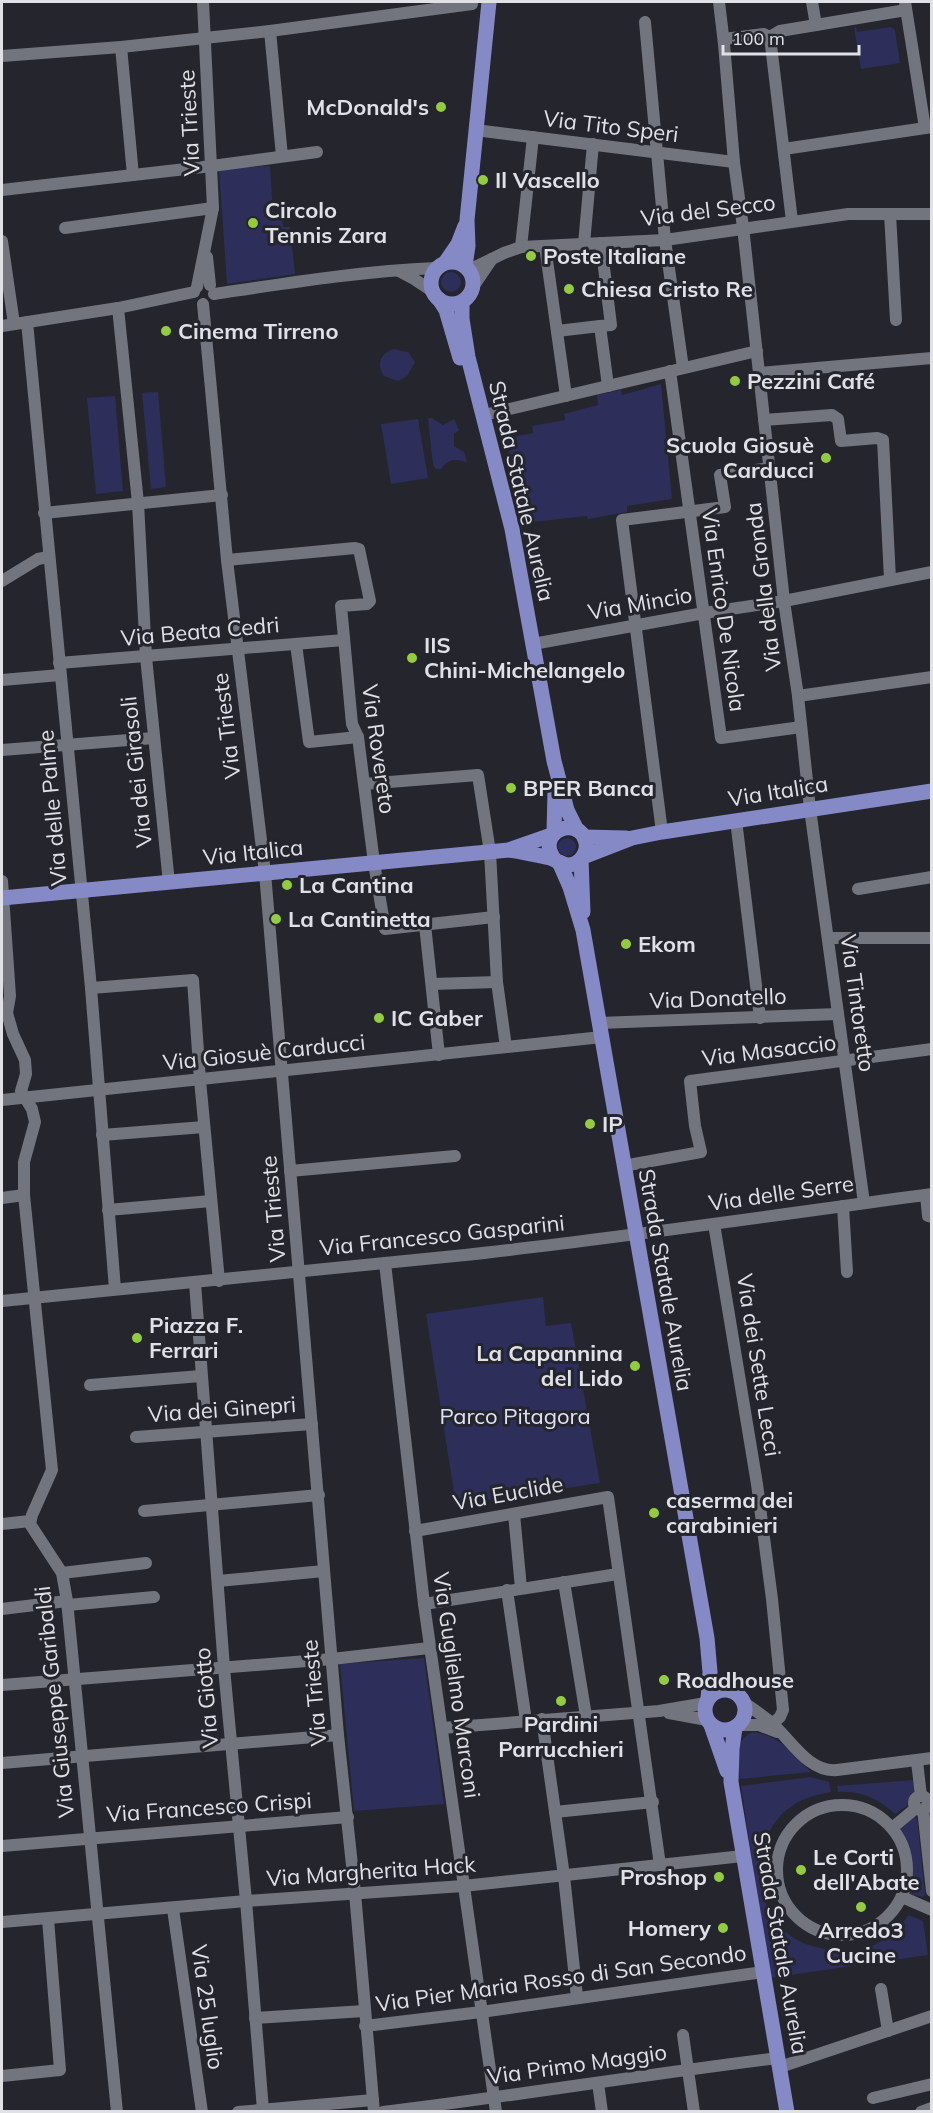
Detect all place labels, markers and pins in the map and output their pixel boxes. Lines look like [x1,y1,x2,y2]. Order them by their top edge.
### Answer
place label: McDonald's [306,93,429,121]
marker: McDonald's [434,100,448,114]
place label: Il Vascello [495,166,600,194]
marker: Il Vascello [476,173,490,187]
place label: Circolo Tennis Zara [265,196,387,249]
marker: Circolo Tennis Zara [246,216,260,230]
place label: Poste Italiane [543,242,686,270]
marker: Poste Italiane [524,249,538,263]
place label: Chiesa Cristo Re [581,275,753,303]
marker: Chiesa Cristo Re [562,282,576,296]
place label: Cinema Tirreno [178,317,338,345]
marker: Cinema Tirreno [159,324,173,338]
place label: Pezzini Café [747,367,875,395]
marker: Pezzini Café [728,374,742,388]
place label: Scuola Giosuè Carducci [666,431,814,484]
marker: Scuola Giosuè Carducci [819,451,833,465]
place label: IIS Chini-Michelangelo [424,631,625,684]
marker: IIS Chini-Michelangelo [405,651,419,665]
place label: BPER Banca [523,774,654,802]
marker: BPER Banca [504,781,518,795]
place label: La Cantina [299,871,414,899]
marker: La Cantina [280,878,294,892]
place label: La Cantinetta [288,905,431,933]
marker: La Cantinetta [269,912,283,926]
place label: Ekom [638,930,696,958]
marker: Ekom [619,937,633,951]
place label: IC Gaber [391,1004,483,1032]
marker: IC Gaber [372,1011,386,1025]
place label: IP [602,1110,623,1138]
marker: IP [583,1117,597,1131]
place label: Piazza F. Ferrari [149,1311,243,1364]
marker: Piazza F. Ferrari [130,1331,144,1345]
place label: La Capannina del Lido [476,1339,623,1392]
marker: La Capannina del Lido [628,1359,642,1373]
place label: caserma dei carabinieri [666,1486,793,1539]
marker: caserma dei carabinieri [647,1506,661,1520]
place label: Roadhouse [676,1666,794,1694]
marker: Roadhouse [657,1673,671,1687]
marker: Pardini Parrucchieri [554,1694,568,1708]
place label: Pardini Parrucchieri [498,1710,624,1763]
place label: Le Corti dell'Abate [813,1843,920,1896]
place label: Proshop [620,1863,707,1891]
marker: Le Corti dell'Abate [794,1863,808,1877]
marker: Proshop [712,1870,726,1884]
marker: Arredo3 Cucine [854,1900,868,1914]
place label: Homery [628,1914,711,1942]
place label: Arredo3 Cucine [818,1916,904,1969]
marker: Homery [716,1921,730,1935]

